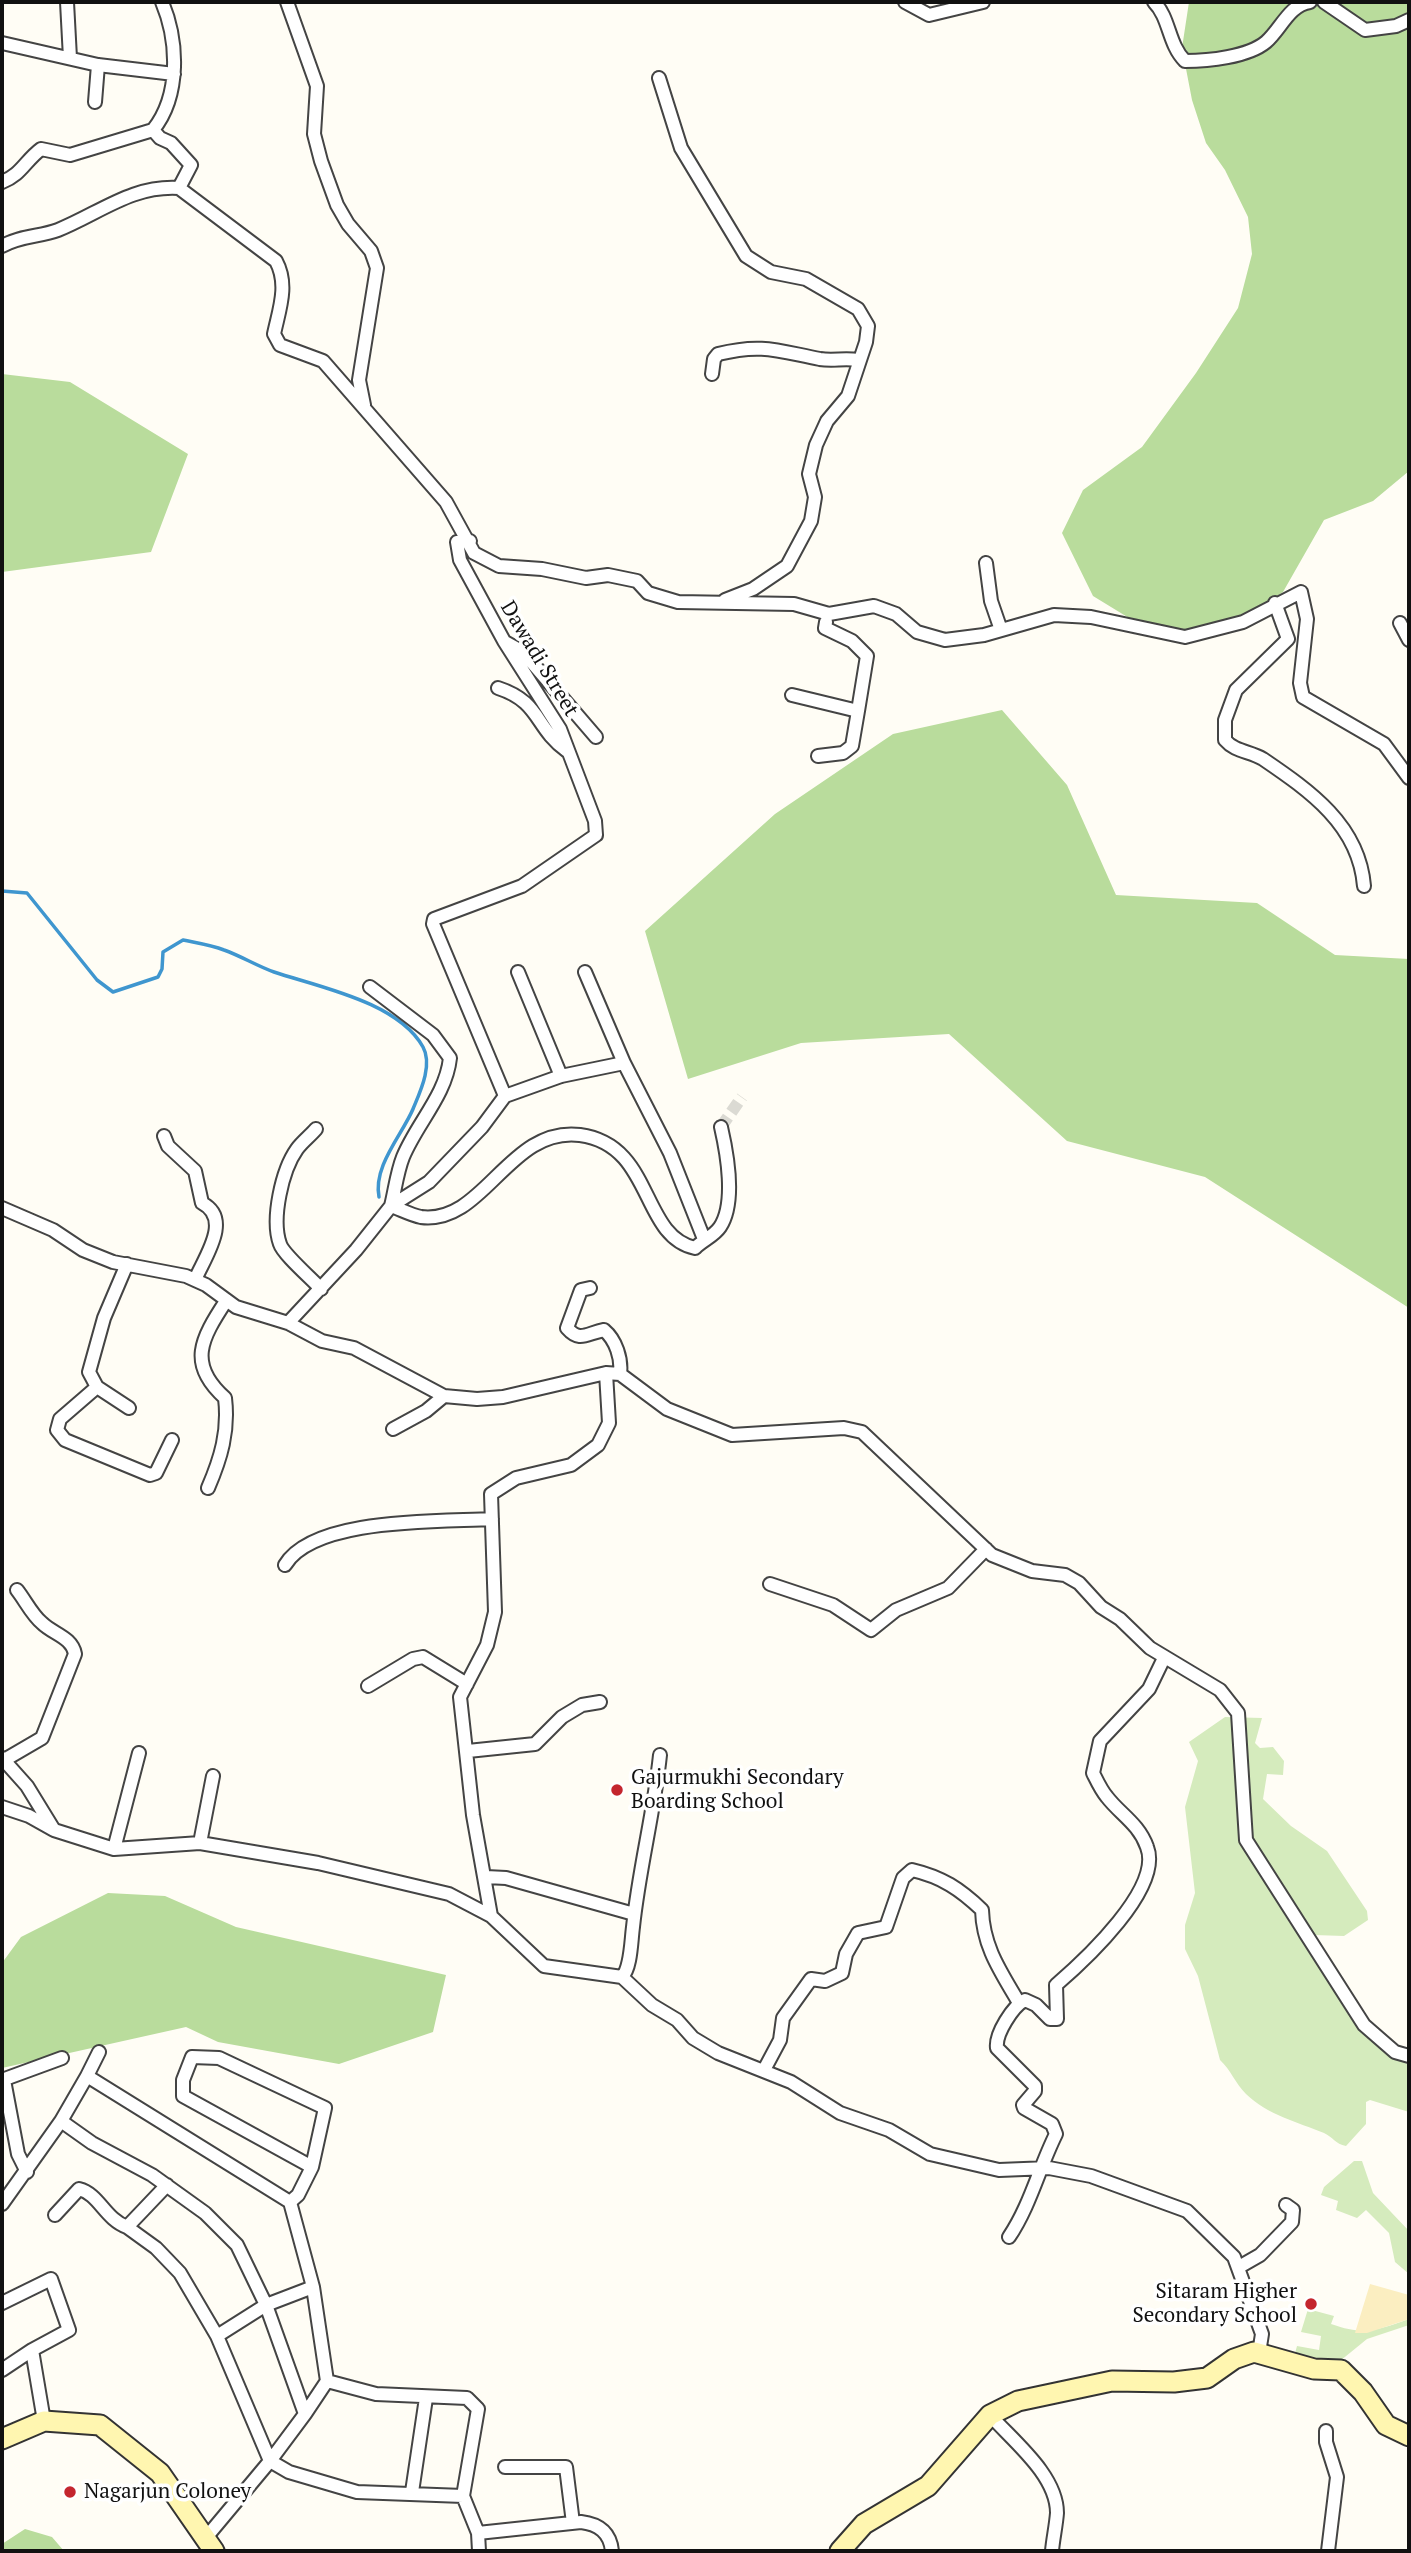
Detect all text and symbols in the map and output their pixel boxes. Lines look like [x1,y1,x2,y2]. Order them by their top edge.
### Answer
street label: Dawadi Street [495,597,583,721]
place label: Gajurmukhi Secondary Boarding School [631,1765,844,1815]
marker: Gajurmukhi Secondary Boarding School [609,1782,625,1798]
place label: Sitaram Higher Secondary School [1132,2279,1297,2329]
marker: Sitaram Higher Secondary School [1303,2296,1319,2312]
place label: Nagarjun Coloney [84,2479,251,2505]
marker: Nagarjun Coloney [62,2484,78,2500]

